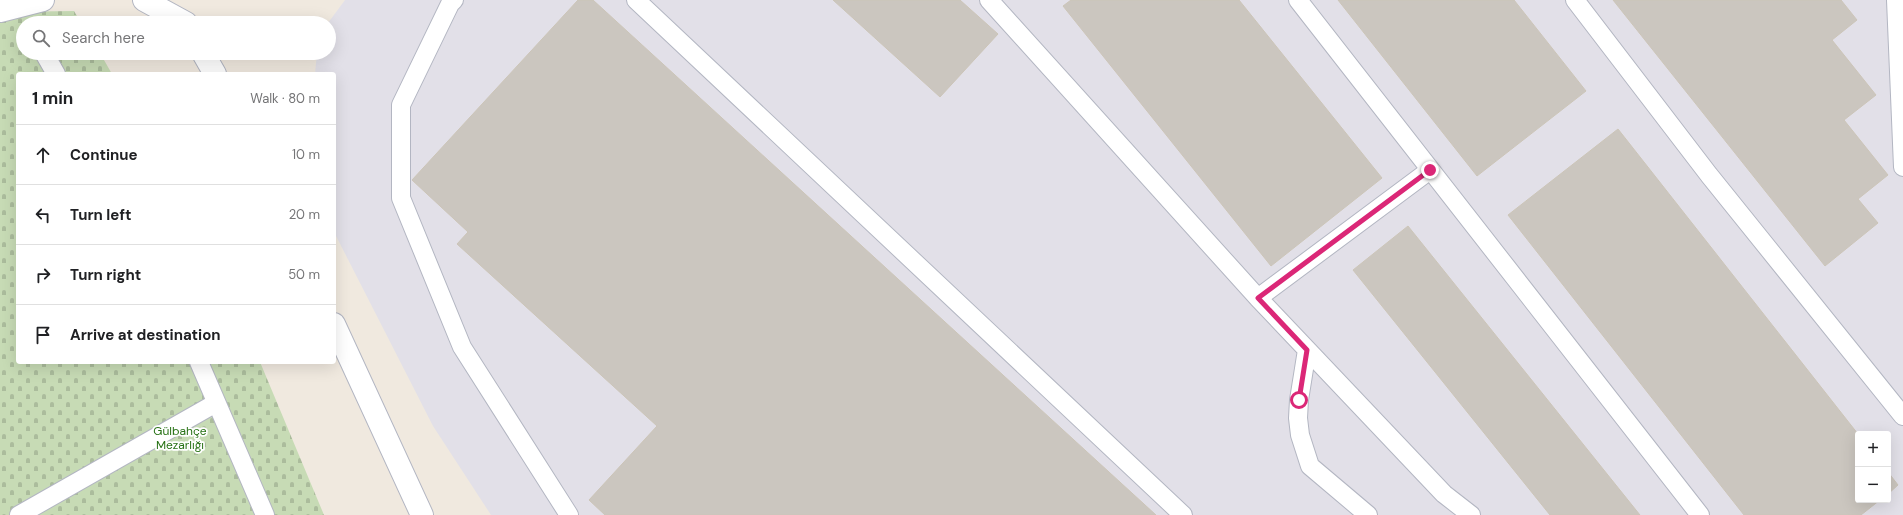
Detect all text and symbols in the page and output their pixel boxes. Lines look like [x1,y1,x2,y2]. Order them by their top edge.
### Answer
search box [16,16,336,60]
icon: search [30,27,52,49]
text: Search here [62,28,145,48]
text: 1 min [32,87,73,109]
text: Walk · 80 m [250,90,320,107]
icon: ahead [32,144,54,166]
text: Continue [70,145,138,165]
text: 10 m [292,146,320,163]
route end [1421,161,1439,179]
icon: left [32,204,54,226]
text: Turn left [70,205,131,225]
text: 20 m [289,206,320,223]
icon: right [32,264,54,286]
text: Turn right [70,265,141,285]
text: 50 m [288,266,320,283]
icon: arrive [32,324,54,346]
text: Arrive at destination [70,325,221,345]
route start [1290,391,1308,409]
park label: Gülbahçe Mezarlığı [153,423,207,453]
map controls [1855,431,1891,503]
button: + [1855,431,1891,467]
button: − [1855,467,1891,503]

